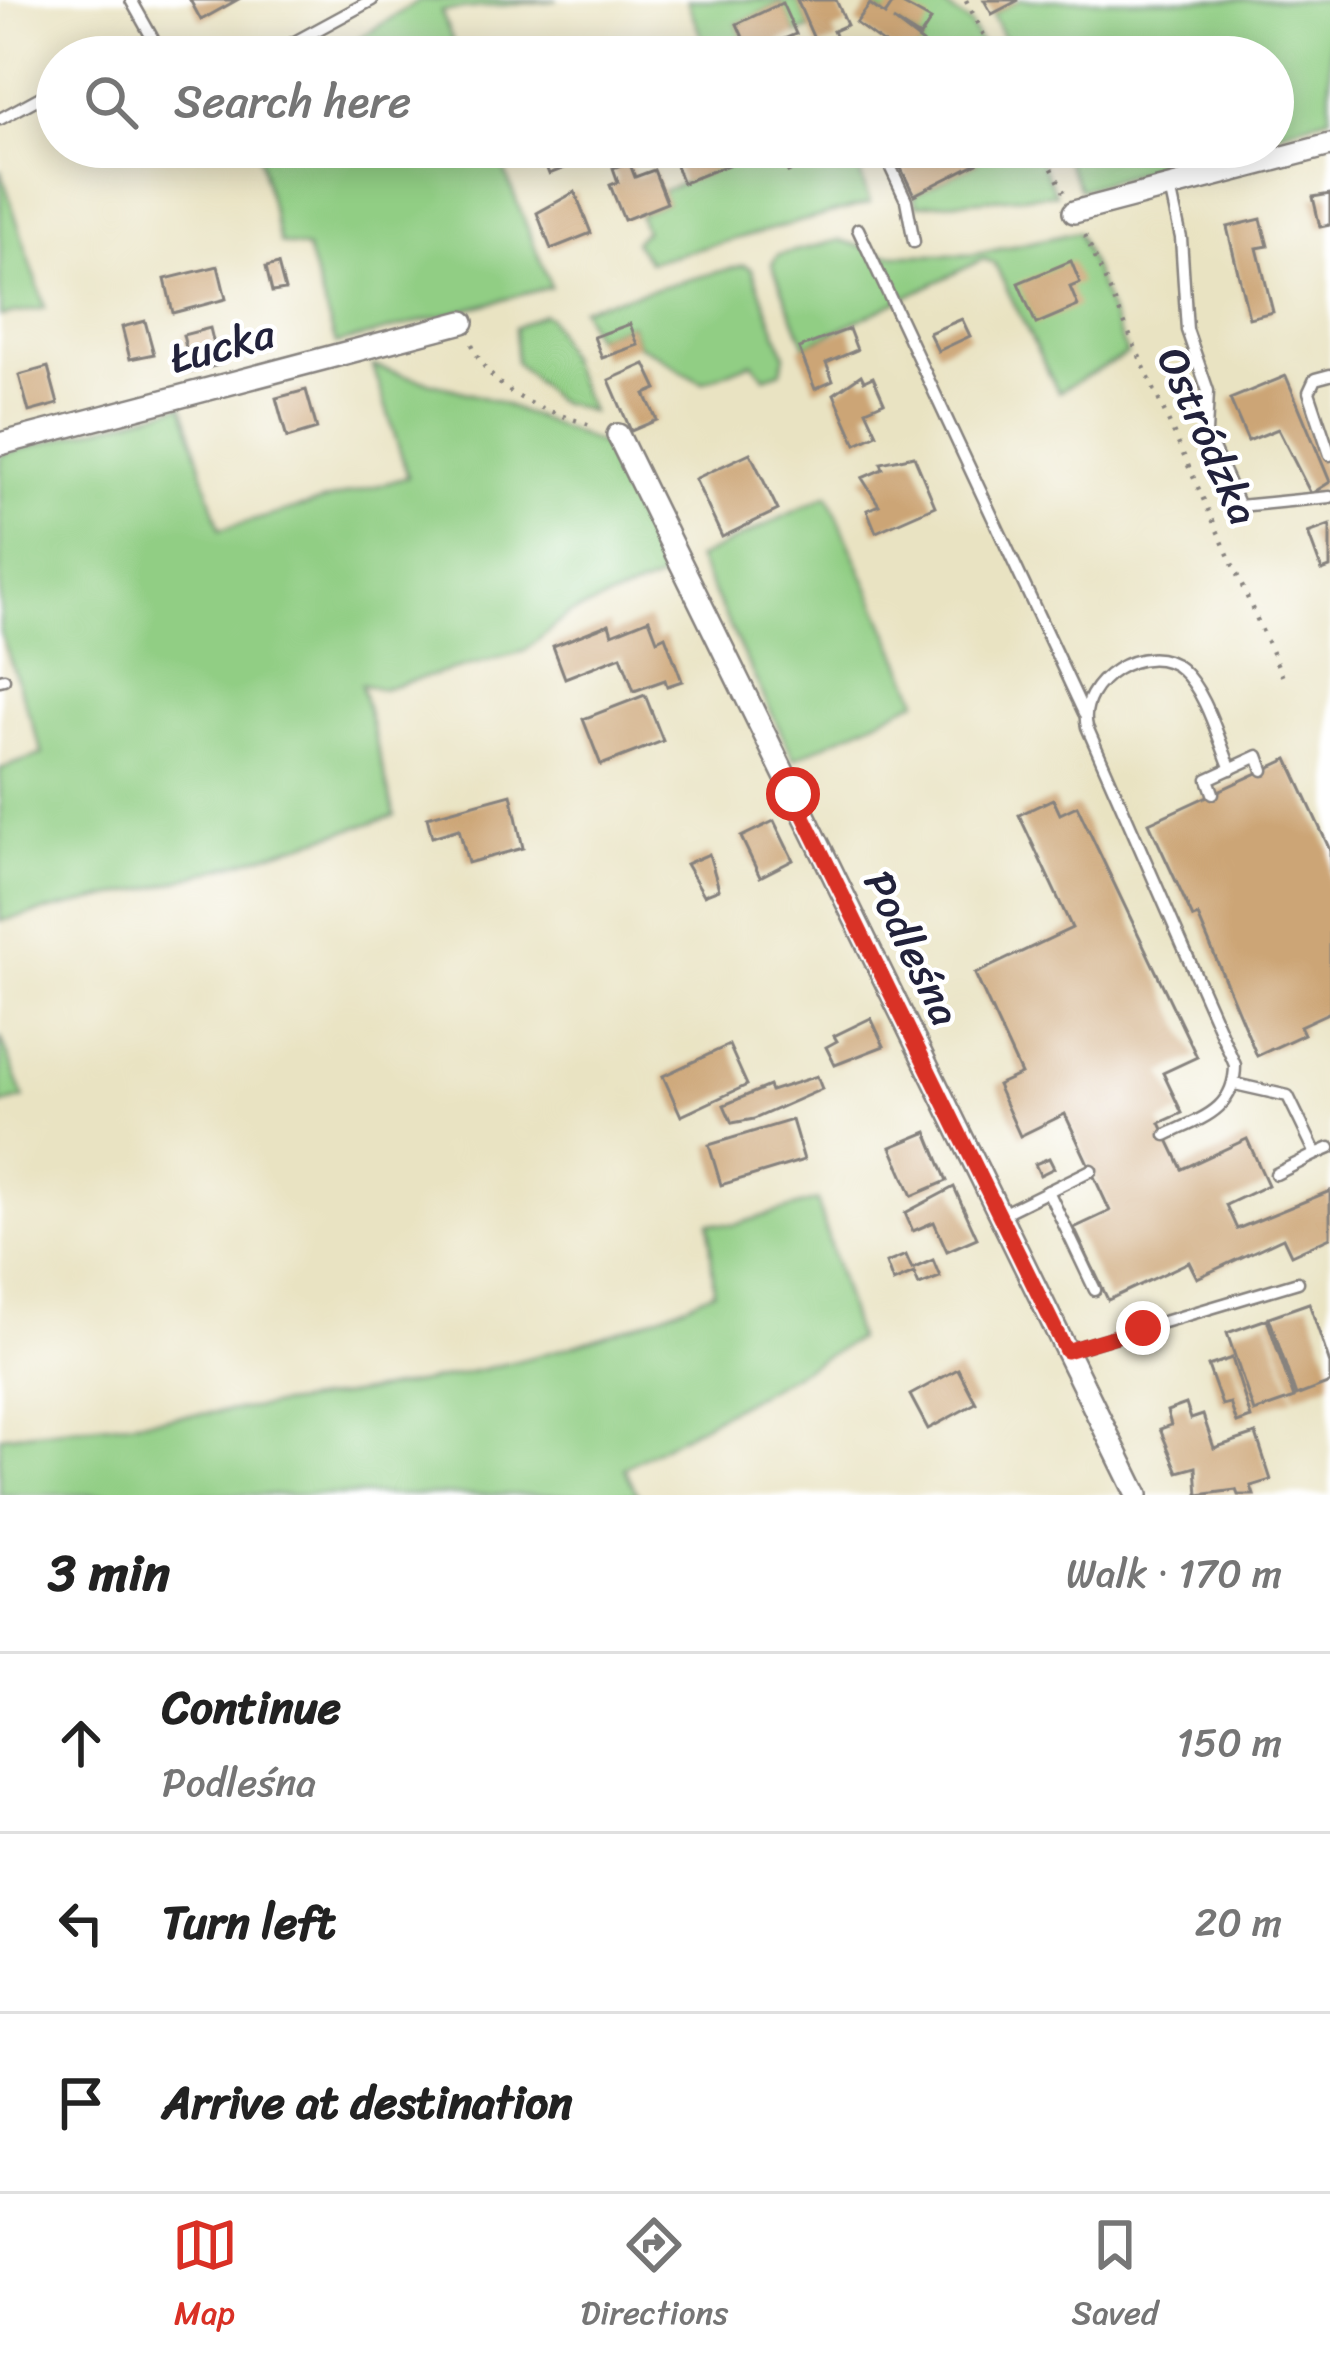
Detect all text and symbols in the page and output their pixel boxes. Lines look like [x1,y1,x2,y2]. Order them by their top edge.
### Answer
search box [36,36,1294,168]
text: Search here [174,62,411,142]
icon: search [78,69,144,135]
street label: Łucka [161,296,284,395]
street label: Ostródzka [1136,335,1280,537]
route start [766,767,820,821]
street label: Podleśna [842,857,982,1039]
route end [1116,1301,1170,1355]
text: 3 min [48,1528,170,1618]
text: Walk · 170 m [1066,1539,1282,1608]
text: Continue [162,1668,341,1748]
text: 150 m [1177,1708,1282,1777]
icon: ahead [48,1710,114,1776]
text: Podleśna [162,1748,316,1817]
text: Turn left [162,1883,335,1963]
text: 20 m [1195,1888,1282,1957]
icon: left [48,1890,114,1956]
text: Arrive at destination [162,2063,572,2143]
icon: arrive [48,2070,114,2136]
tab: Map [172,2212,238,2342]
tab: Directions [581,2212,728,2342]
tab: Saved [1071,2212,1158,2342]

